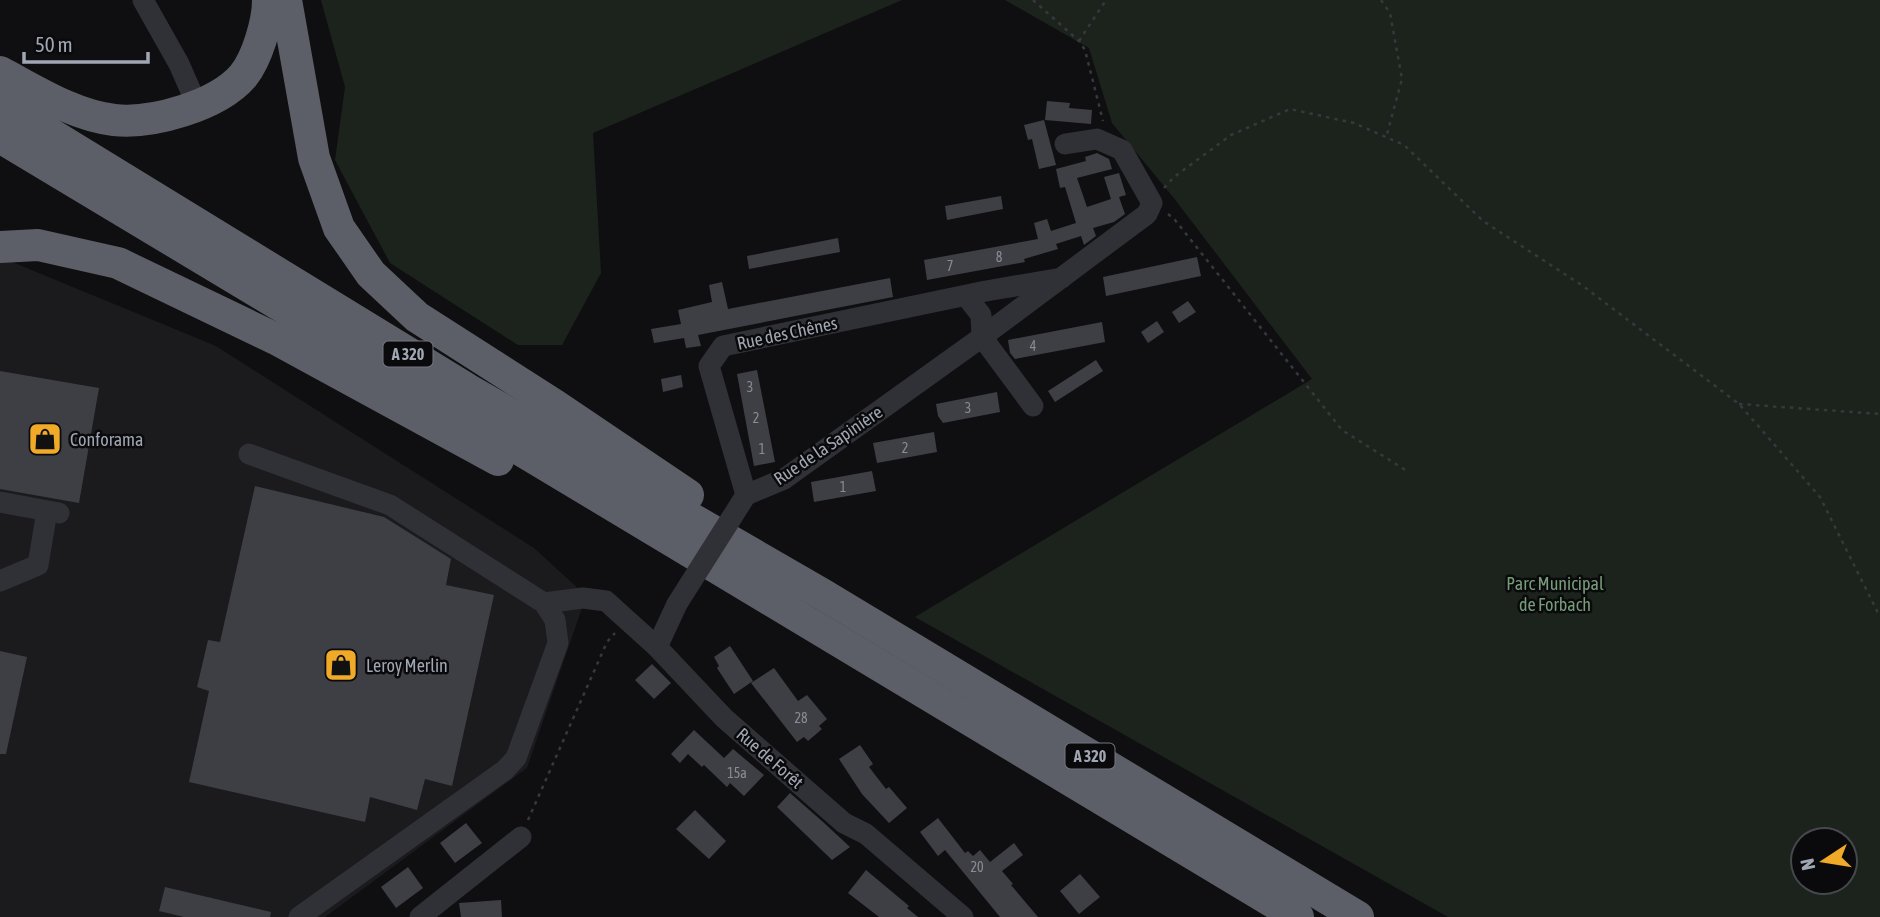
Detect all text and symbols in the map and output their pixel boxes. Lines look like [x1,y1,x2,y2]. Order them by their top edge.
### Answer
scale bar [24,21,149,65]
text: 50 m [35,32,73,56]
house number: 8 [996,249,1003,265]
house number: 7 [947,258,953,274]
street label: Rue des Chênes [735,312,839,354]
house number: 4 [1030,338,1037,354]
road number: A 320 [384,342,432,366]
house number: 3 [747,379,753,395]
house number: 3 [965,400,971,416]
street label: Rue de la Sapinière [770,401,886,489]
house number: 2 [753,410,759,426]
shop icon: Conforama [26,420,64,458]
place label: Conforama [70,429,143,450]
house number: 2 [902,440,908,456]
house number: 1 [759,441,765,457]
house number: 1 [840,479,846,495]
park label: Parc Municipal de Forbach [1506,573,1604,615]
shop icon: Leroy Merlin [322,646,360,684]
place label: Leroy Merlin [366,655,448,676]
house number: 28 [794,710,808,726]
street label: Rue de Forêt [732,723,808,793]
road number: A 320 [1066,744,1114,768]
house number: 15a [727,765,747,781]
north arrow [1789,826,1859,896]
text: N [1795,857,1819,872]
house number: 20 [970,859,984,875]

